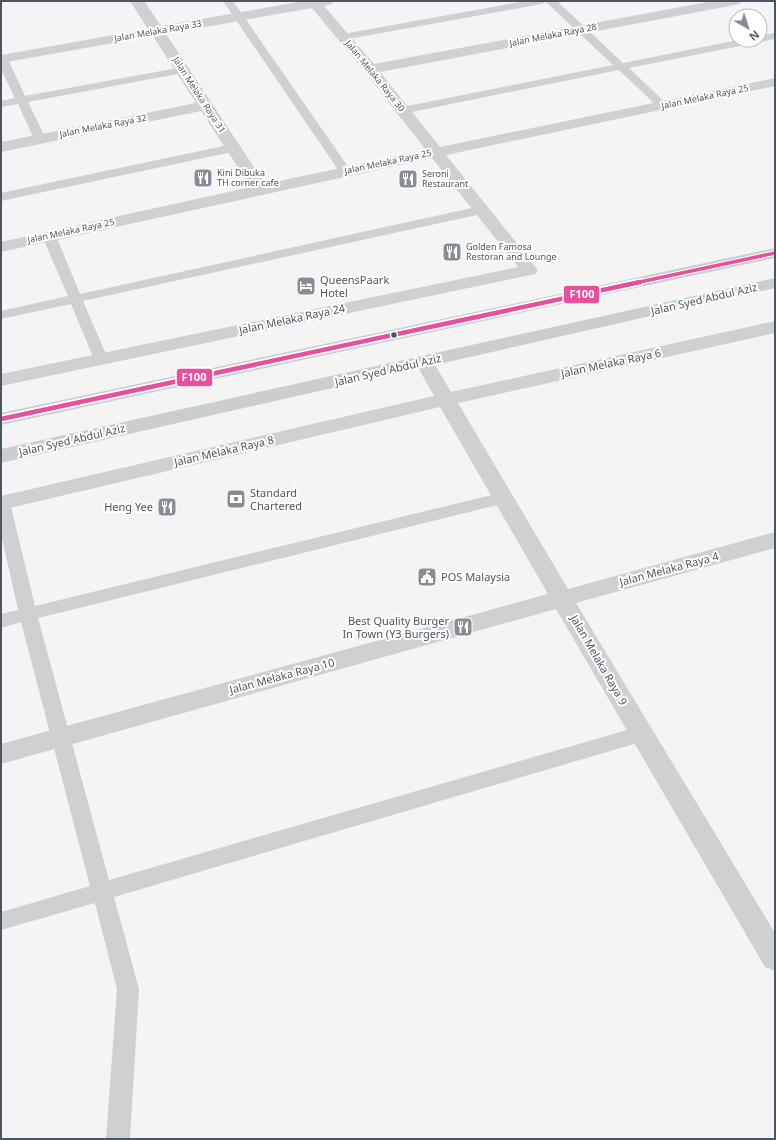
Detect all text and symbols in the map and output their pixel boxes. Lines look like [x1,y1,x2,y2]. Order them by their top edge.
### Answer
north arrow [728,8,768,48]
street label: Jalan Melaka Raya 33 [112,16,203,45]
street label: Jalan Melaka Raya 28 [507,20,598,50]
text: N [746,28,763,45]
street label: Jalan Melaka Raya 30 [342,36,408,114]
street label: Jalan Melaka Raya 31 [169,53,229,135]
street label: Jalan Melaka Raya 25 [659,81,750,112]
street label: Jalan Melaka Raya 32 [57,111,148,141]
street label: Jalan Melaka Raya 25 [342,146,433,177]
place label: Kini Dibuka TH corner cafe [217,166,279,189]
restaurant icon: Kini Dibuka TH corner cafe [192,167,214,189]
place label: Seroni Restaurant [422,167,469,190]
restaurant icon: Seroni Restaurant [397,168,419,190]
street label: Jalan Melaka Raya 25 [25,215,116,246]
place label: Golden Famosa Restoran and Lounge [466,240,557,263]
restaurant icon: Golden Famosa Restoran and Lounge [441,241,463,263]
place label: QueensPaark Hotel [320,272,389,300]
hotel icon: QueensPaark Hotel [295,275,317,297]
street label: Jalan Syed Abdul Aziz [648,279,758,318]
line badge: F100 [563,285,600,304]
text: F100 [570,286,594,301]
street label: Jalan Melaka Raya 24 [236,300,347,337]
unlabelled marker [389,330,399,340]
street label: Jalan Melaka Raya 6 [559,345,662,381]
street label: Jalan Syed Abdul Aziz [332,350,442,389]
line badge: F100 [176,368,213,387]
text: F100 [182,369,206,384]
street label: Jalan Syed Abdul Aziz [16,420,126,459]
street label: Jalan Melaka Raya 8 [172,432,275,470]
place label: Standard Chartered [250,485,302,513]
bank icon: Standard Chartered [225,488,247,510]
restaurant icon: Heng Yee [156,496,178,518]
place label: Heng Yee [104,499,153,514]
street label: Jalan Melaka Raya 4 [617,548,721,589]
public building icon: POS Malaysia [416,566,438,588]
place label: POS Malaysia [441,569,510,584]
street label: Jalan Melaka Raya 9 [567,611,631,708]
place label: Best Quality Burger In Town (Y3 Burgers) [342,613,449,641]
restaurant icon: Best Quality Burger In Town (Y3 Burgers) [452,616,474,638]
street label: Jalan Melaka Raya 10 [227,654,336,697]

